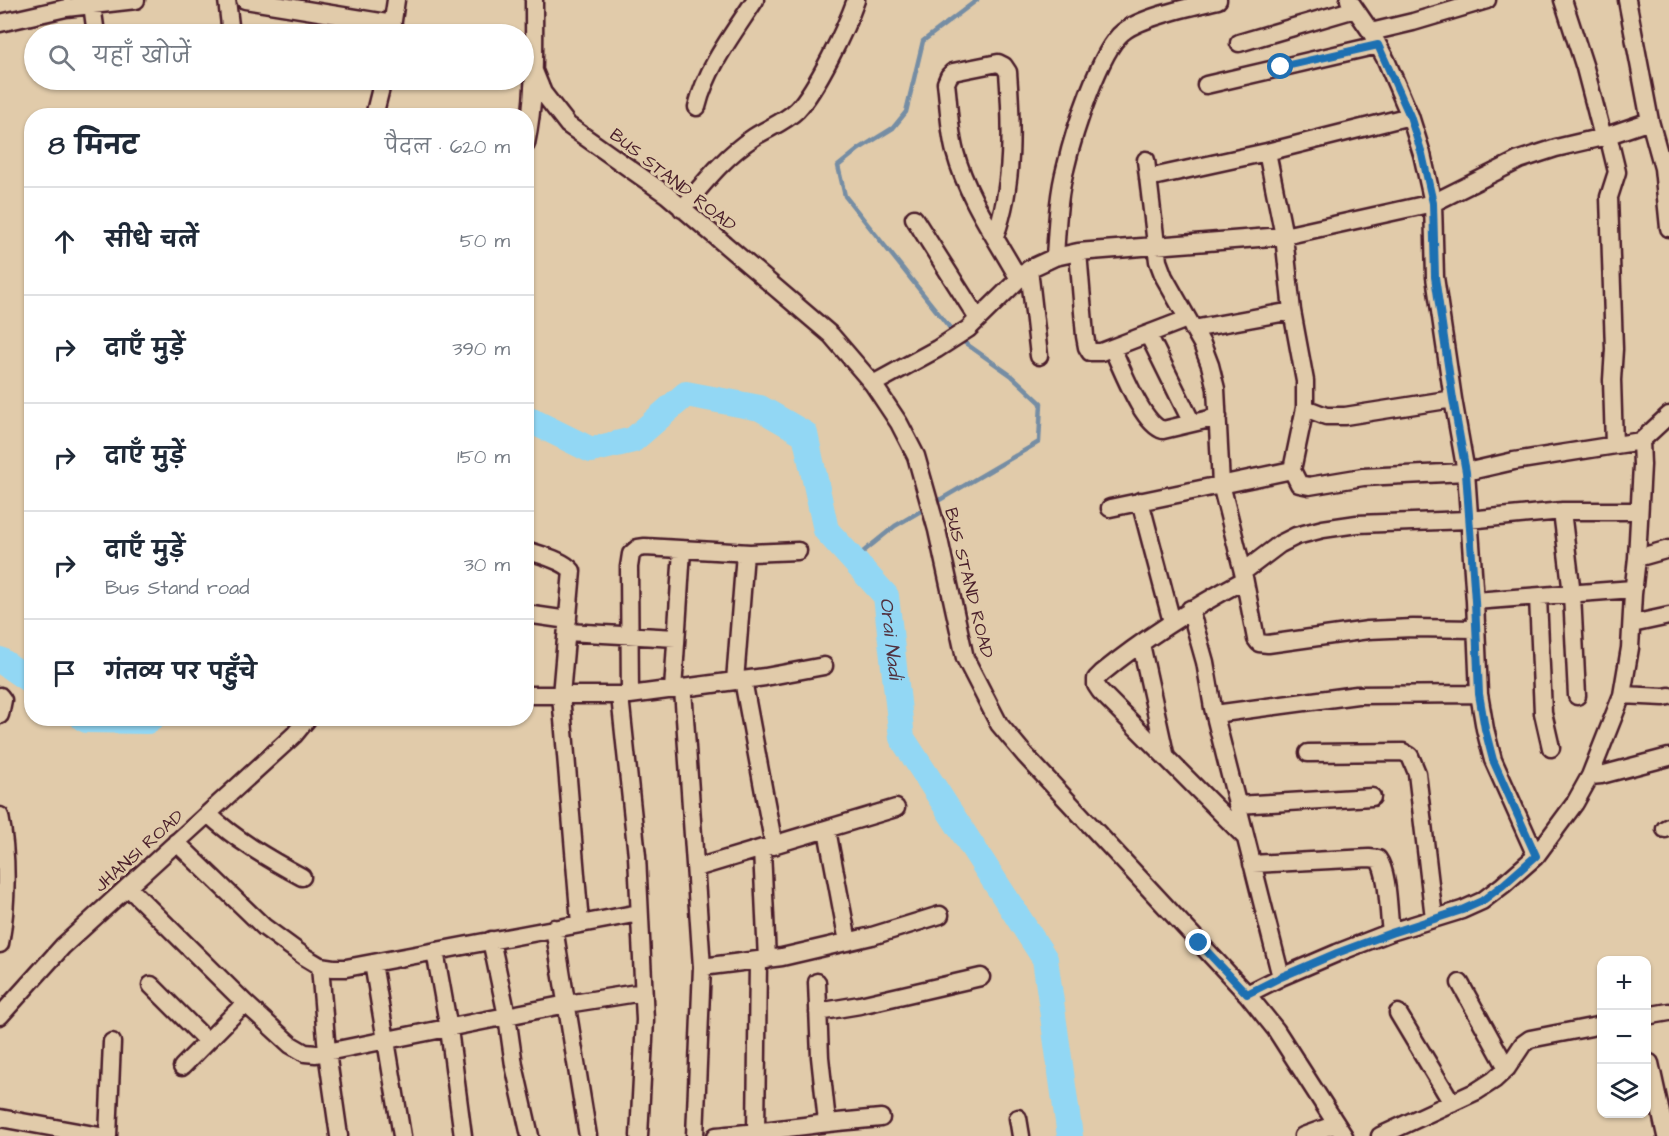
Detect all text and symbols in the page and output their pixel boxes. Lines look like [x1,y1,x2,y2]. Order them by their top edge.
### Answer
search box [24,24,534,90]
icon: search [45,41,78,74]
text: यहाँ खोजें [93,41,191,72]
route start [1267,53,1293,79]
street label: BUS STAND ROAD [605,123,742,238]
text: 8 मिनट [48,128,138,164]
text: पैदल · 620 m [385,133,510,161]
icon: ahead [48,225,81,258]
text: सीधे चलें [105,225,198,256]
text: 50 m [460,227,510,255]
icon: right [48,333,81,366]
text: दाएँ मुड़ें [105,333,185,364]
text: 390 m [452,335,510,363]
icon: right [48,441,81,474]
text: दाएँ मुड़ें [105,441,185,472]
text: 150 m [457,443,510,471]
street label: BUS STAND ROAD [938,505,1000,661]
text: दाएँ मुड़ें [105,535,185,566]
icon: right [48,549,81,582]
text: 30 m [464,551,510,579]
text: Bus Stand road [105,574,250,602]
water label: Orai Nadi [872,596,910,683]
icon: arrive [48,657,81,690]
text: गंतव्य पर पहुँचे [105,657,256,688]
street label: JHANSI ROAD [89,804,190,898]
route end [1185,929,1211,955]
map controls [1597,956,1651,1118]
button: + [1597,956,1651,1010]
button: − [1597,1010,1651,1064]
button: layers [1597,1064,1651,1118]

